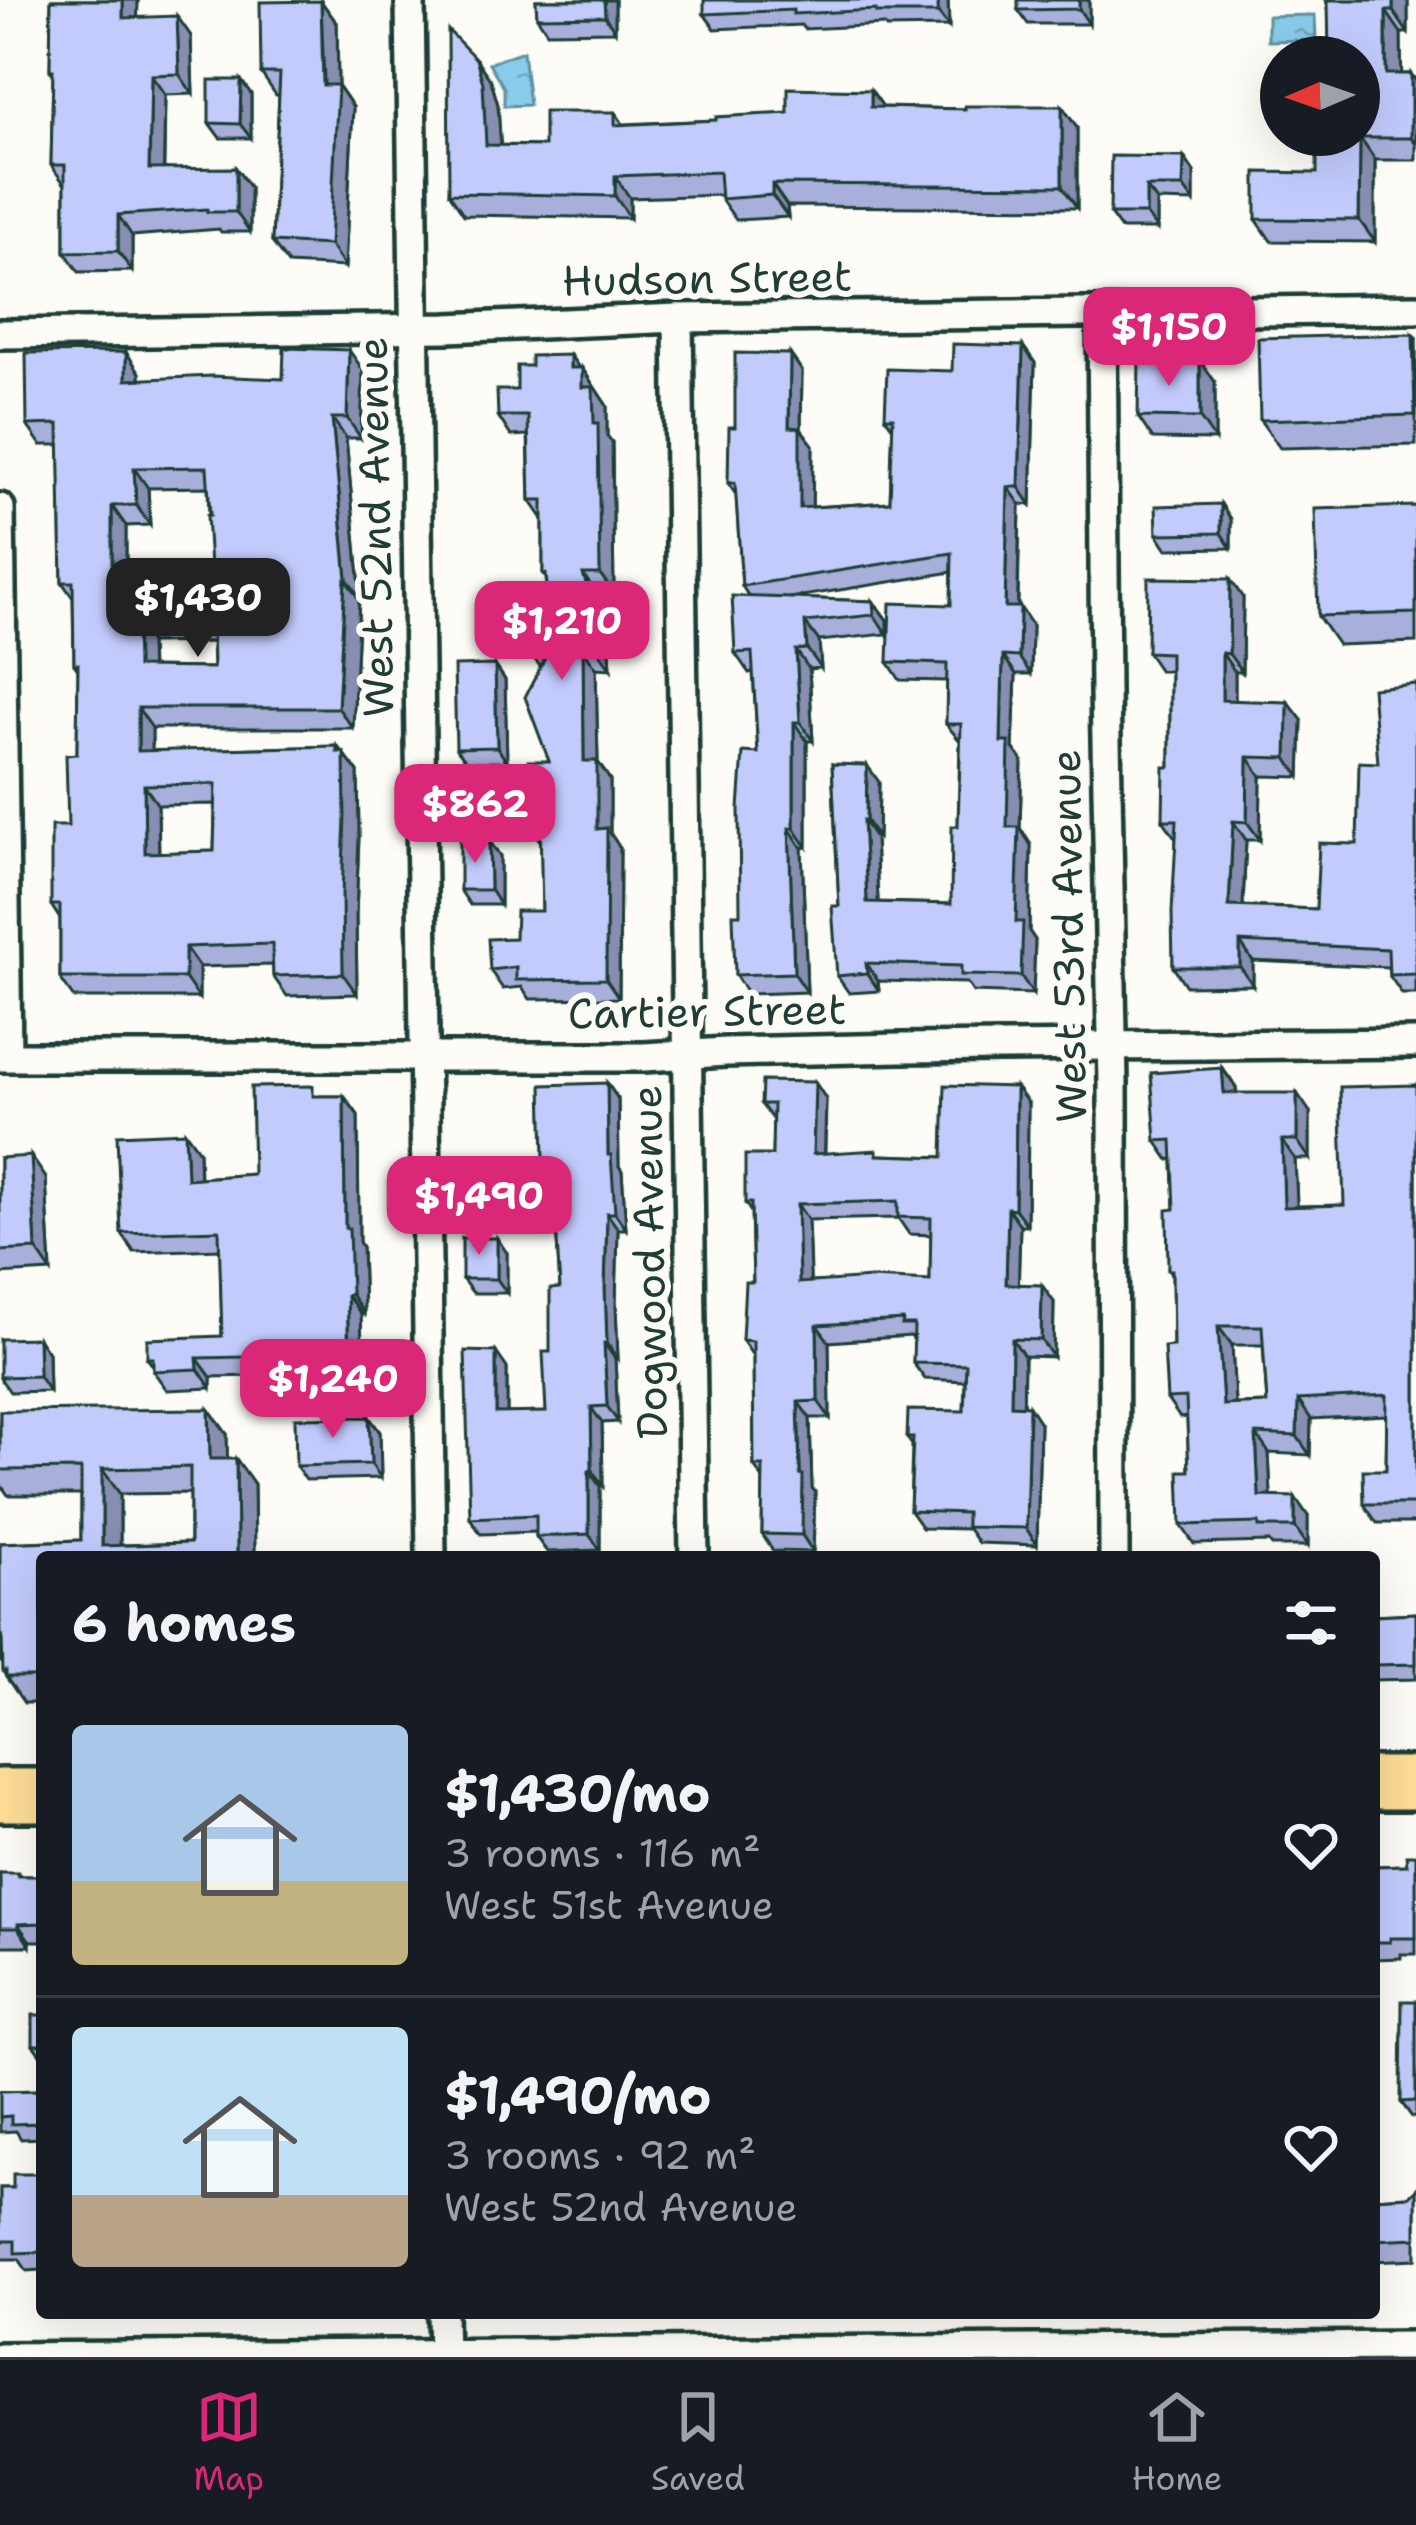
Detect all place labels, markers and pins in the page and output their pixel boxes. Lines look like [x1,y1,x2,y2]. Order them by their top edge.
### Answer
pin: $1,150 [1071,287,1267,389]
pin: $1,430 [100,558,296,660]
pin: $1,210 [464,581,660,683]
pin: $862 [404,764,546,866]
pin: $1,490 [381,1156,577,1258]
pin: $1,240 [235,1339,431,1441]

